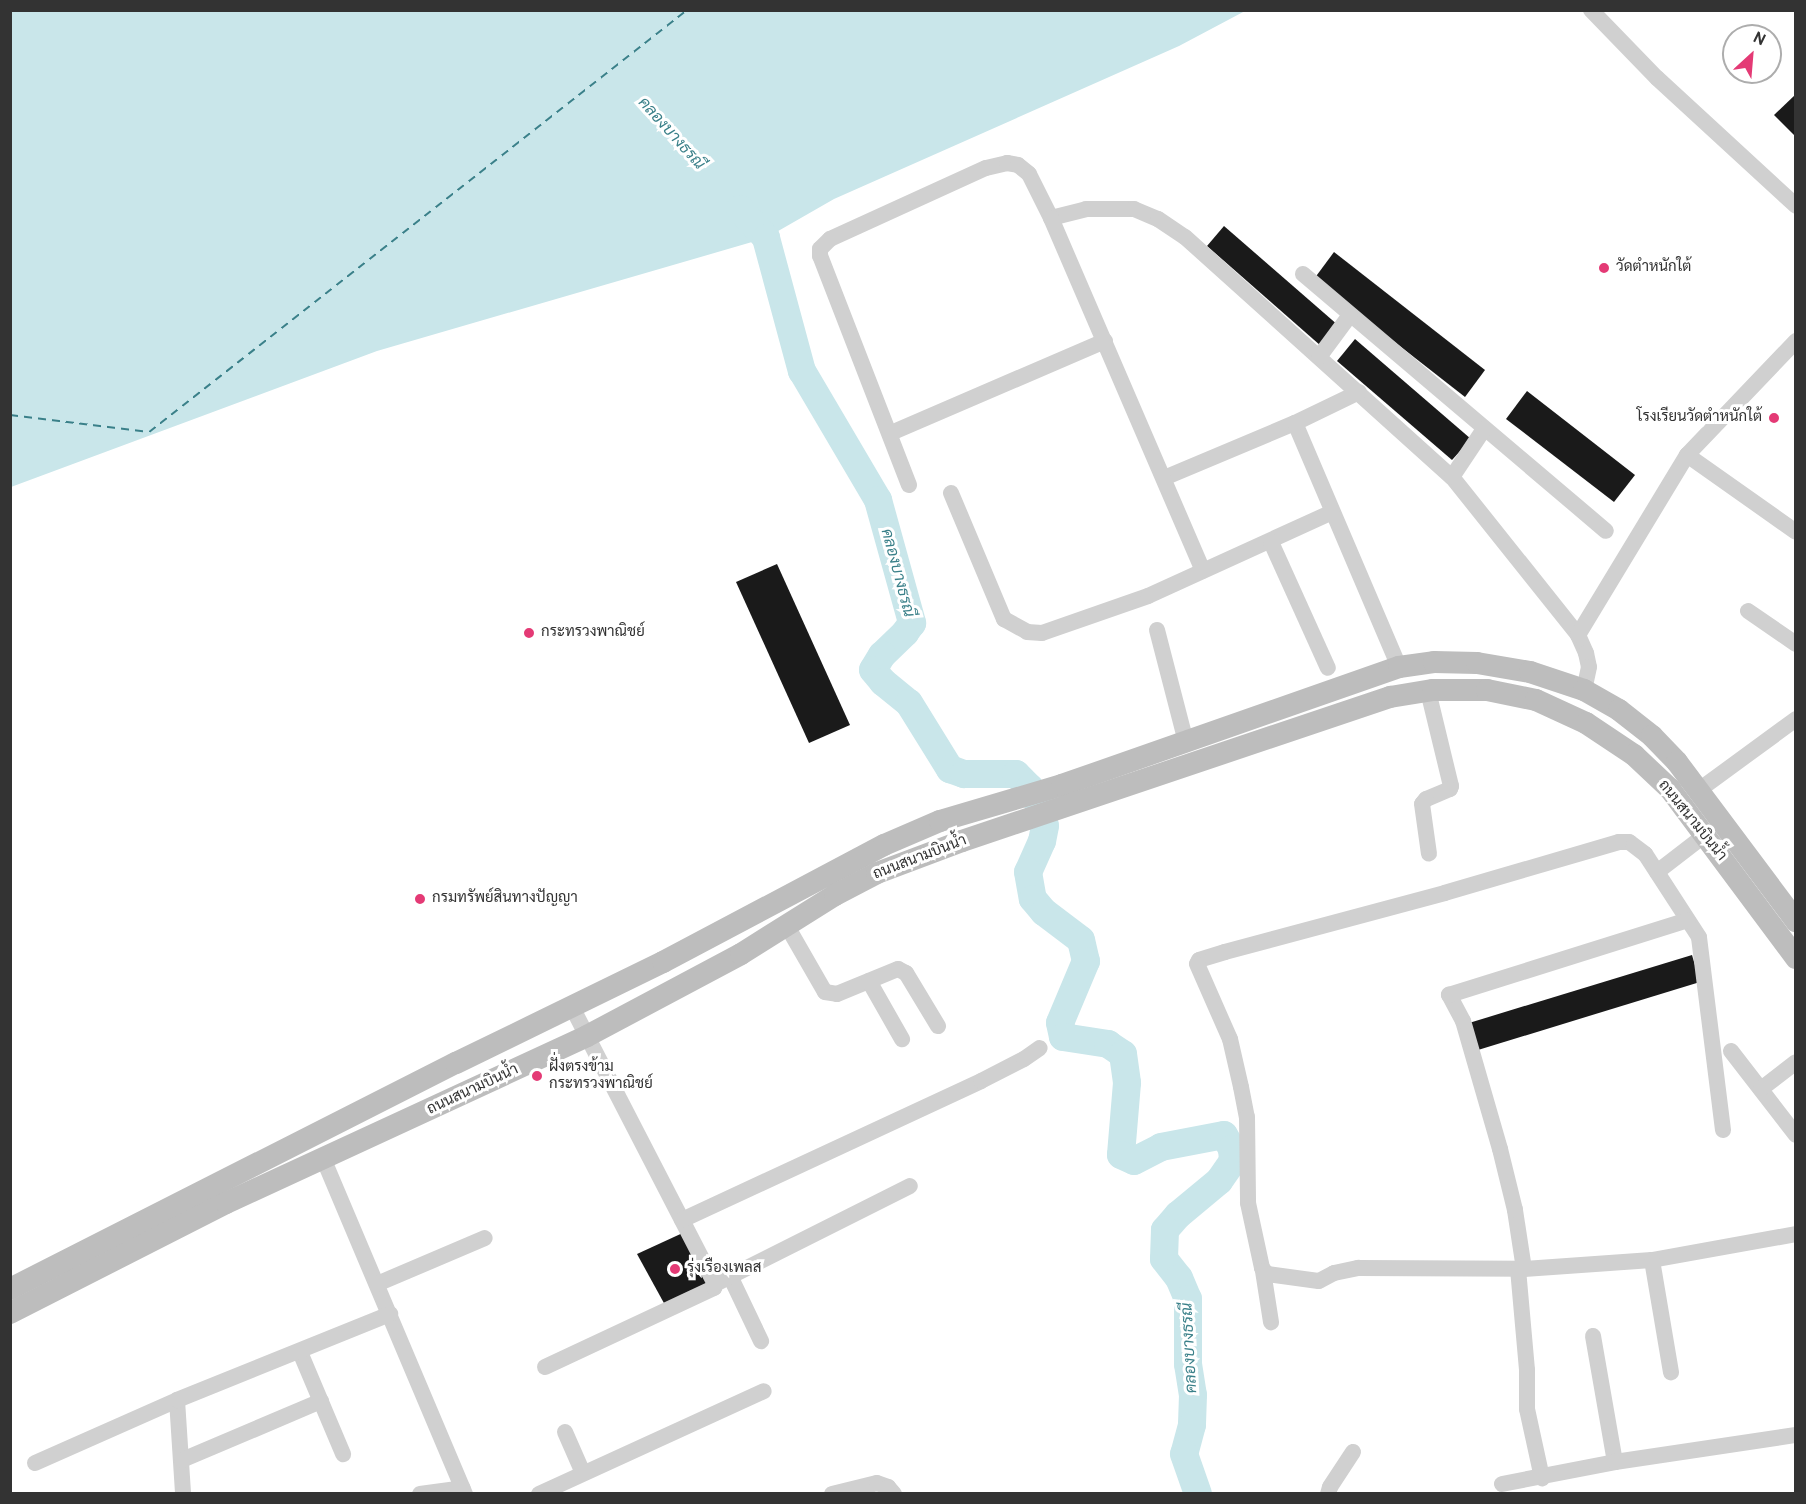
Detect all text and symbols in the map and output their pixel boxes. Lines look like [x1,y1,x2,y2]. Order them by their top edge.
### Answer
north arrow [1722,24,1782,84]
text: N [1749,28,1769,51]
water label: คลองบางธรณี [634,94,708,174]
place label: วัดตำหนักใต้ [1616,259,1691,277]
marker: วัดตำหนักใต้ [1597,261,1611,275]
place label: โรงเรียนวัดตำหนักใต้ [1637,409,1762,427]
marker: โรงเรียนวัดตำหนักใต้ [1767,411,1781,425]
water label: คลองบางธรณี [876,527,918,619]
place label: กระทรวงพาณิชย์ [541,624,645,642]
marker: กระทรวงพาณิชย์ [522,626,536,640]
street label: ถนนสนามบินน้ำ [1654,777,1730,865]
street label: ถนนสนามบินน้ำ [871,832,969,884]
place label: กรมทรัพย์สินทางปัญญา [432,890,578,908]
marker: กรมทรัพย์สินทางปัญญา [413,892,427,906]
place label: ฝั่งตรงข้าม กระทรวงพาณิชย์ [549,1058,653,1093]
street label: ถนนสนามบินน้ำ [425,1061,521,1119]
marker: ฝั่งตรงข้าม กระทรวงพาณิชย์ [530,1069,544,1083]
place label: รุ่งเรืองเพลส [687,1260,761,1278]
marker: รุ่งเรืองเพลส [668,1262,682,1276]
water label: คลองบางธรณี [1178,1302,1202,1394]

